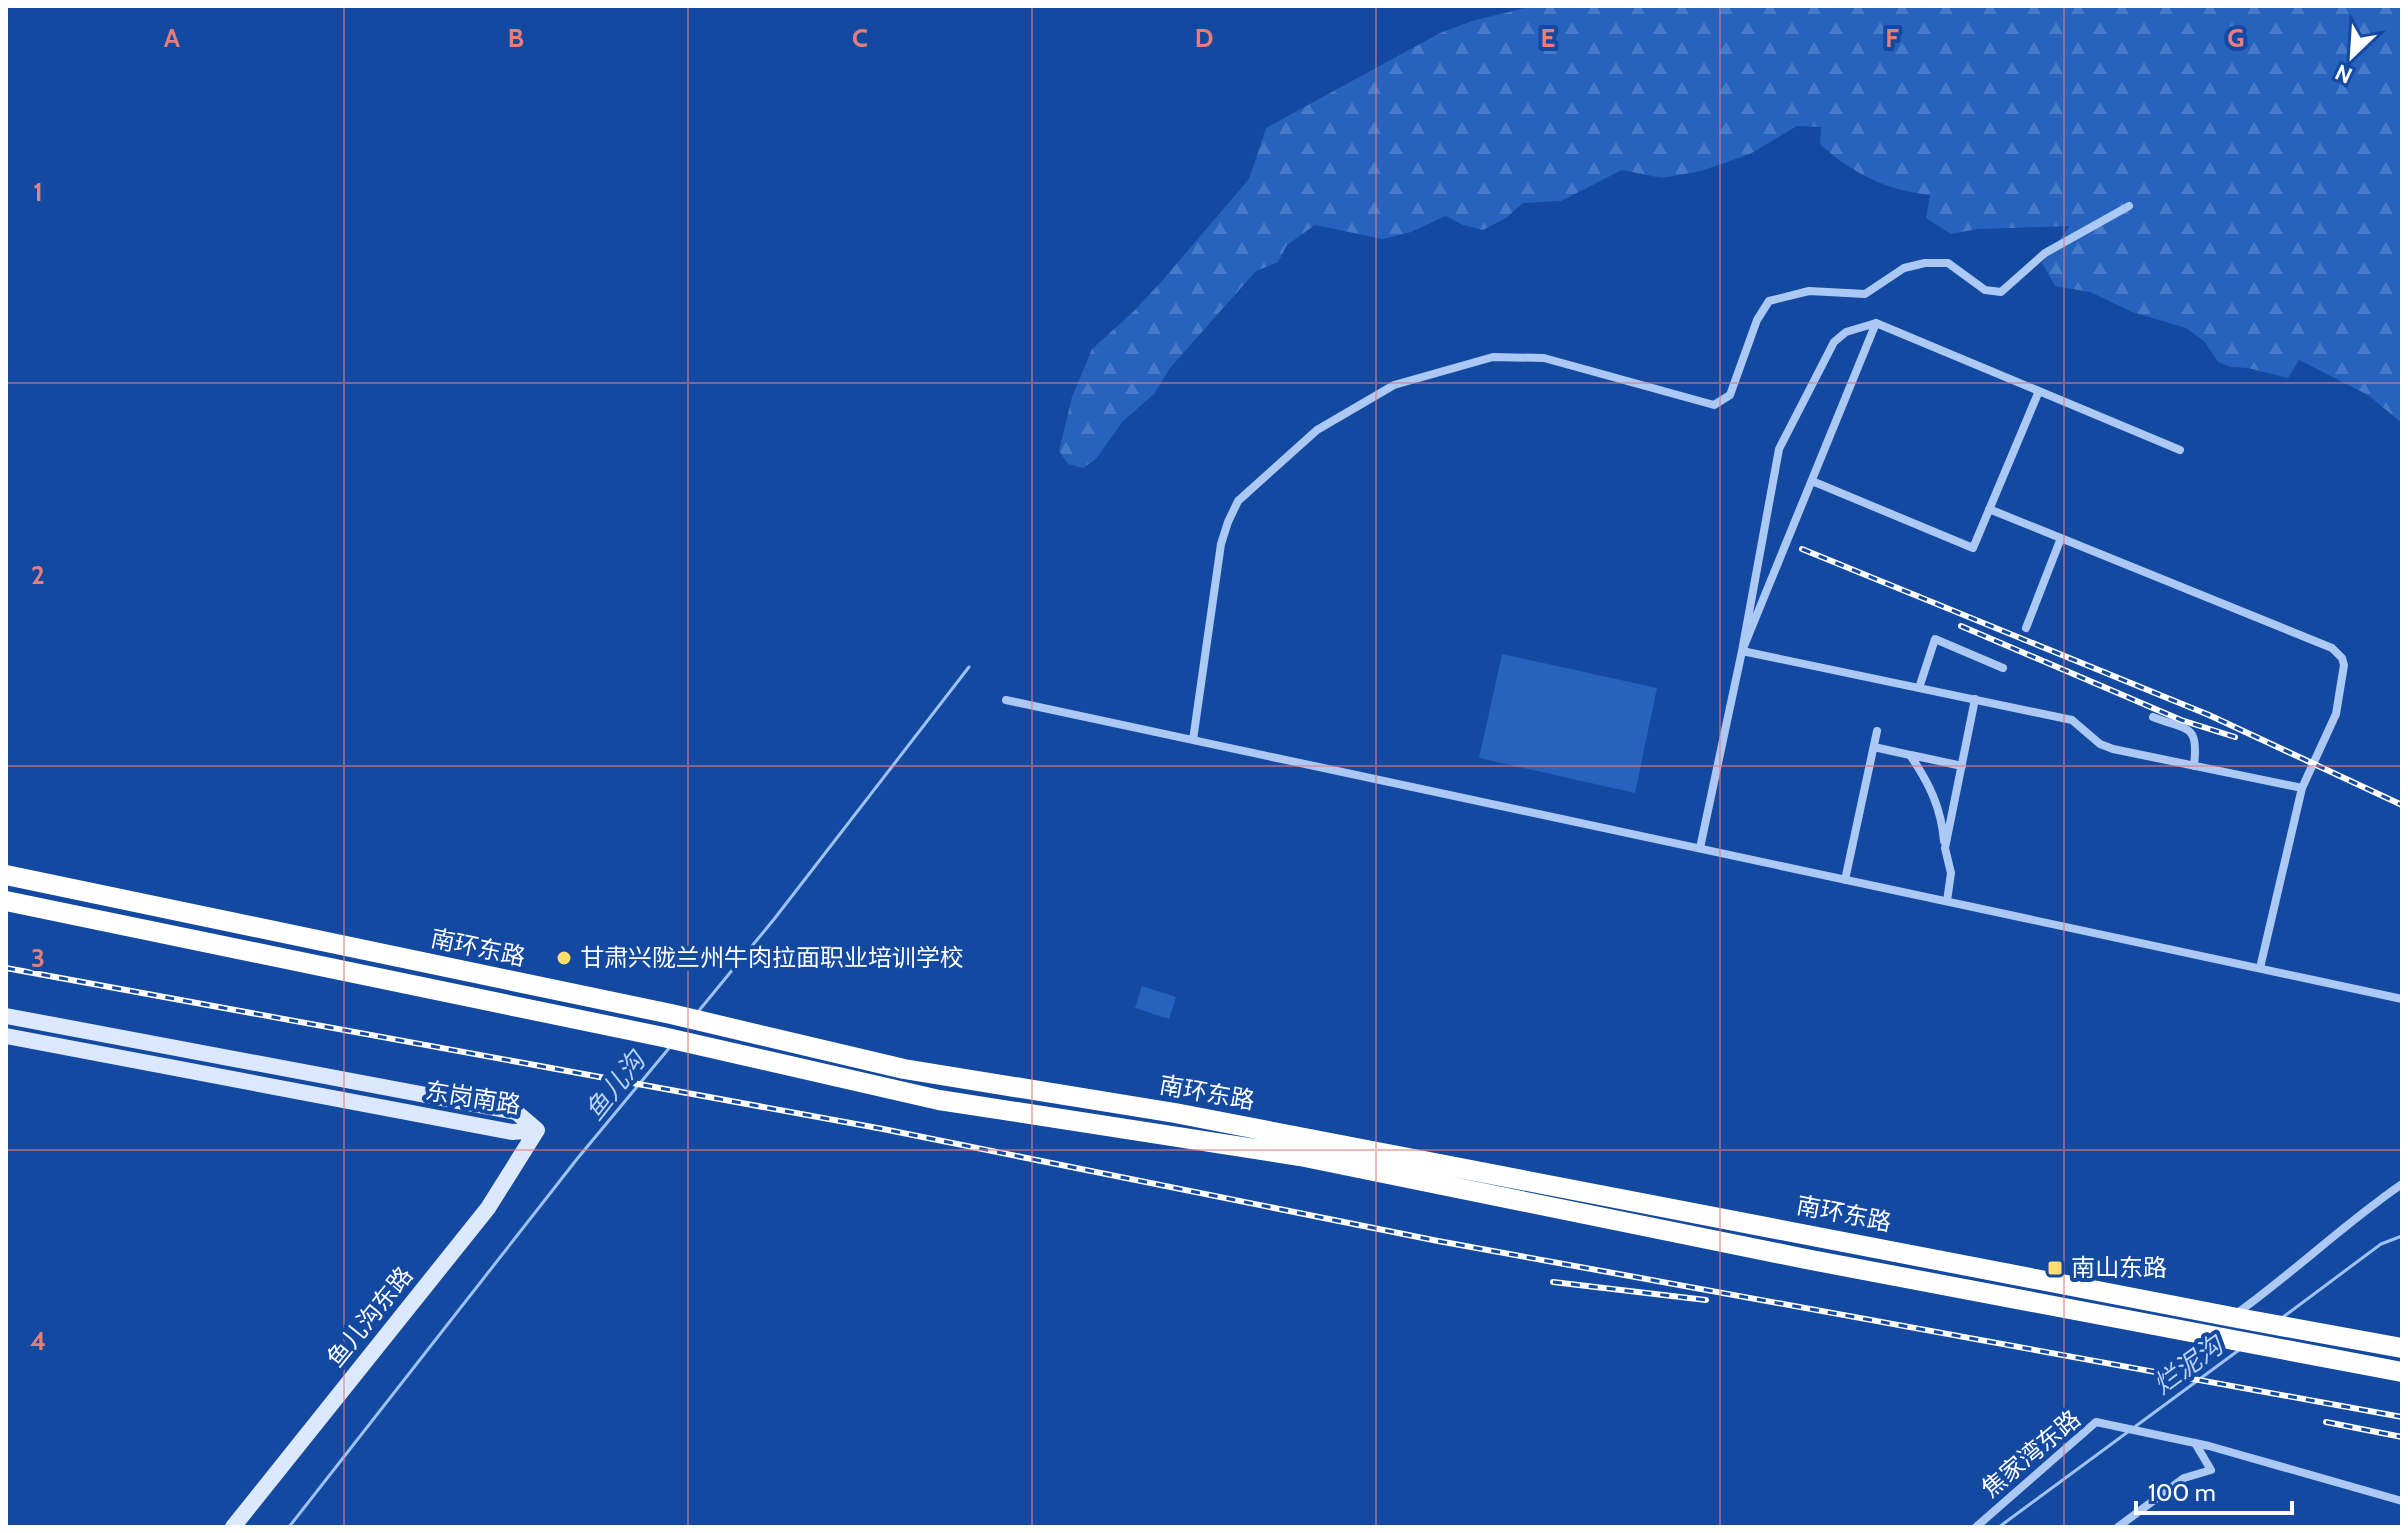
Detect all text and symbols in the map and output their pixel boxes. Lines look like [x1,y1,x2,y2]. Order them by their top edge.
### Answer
north arrow [2312,16,2392,96]
text: A [164,22,181,54]
text: B [508,22,524,54]
text: C [852,22,868,54]
text: D [1195,22,1213,54]
text: E [1541,22,1555,54]
text: F [1885,22,1899,54]
text: G [2227,22,2245,54]
text: N [2331,58,2357,89]
text: 1 [33,176,43,208]
text: 2 [31,559,45,591]
street label: 南环东路 [428,923,528,972]
text: 3 [31,942,45,974]
place label: 甘肃兴陇兰州牛肉拉面职业培训学校 [580,943,964,972]
marker: 甘肃兴陇兰州牛肉拉面职业培训学校 [555,949,573,967]
water label: 鱼儿沟 [578,1043,653,1127]
street label: 南环东路 [1157,1070,1257,1115]
street label: 东岗南路 [423,1076,523,1119]
street label: 南环东路 [1794,1190,1894,1237]
place label: 南山东路 [2071,1253,2167,1282]
marker: 南山东路 [2046,1259,2064,1277]
street label: 鱼儿沟东路 [321,1261,419,1372]
text: 4 [30,1325,46,1357]
water label: 烂泥沟 [2147,1327,2231,1401]
street label: 焦家湾东路 [1975,1404,2086,1503]
scale bar [2136,1465,2292,1515]
text: 100 m [2148,1478,2216,1507]

